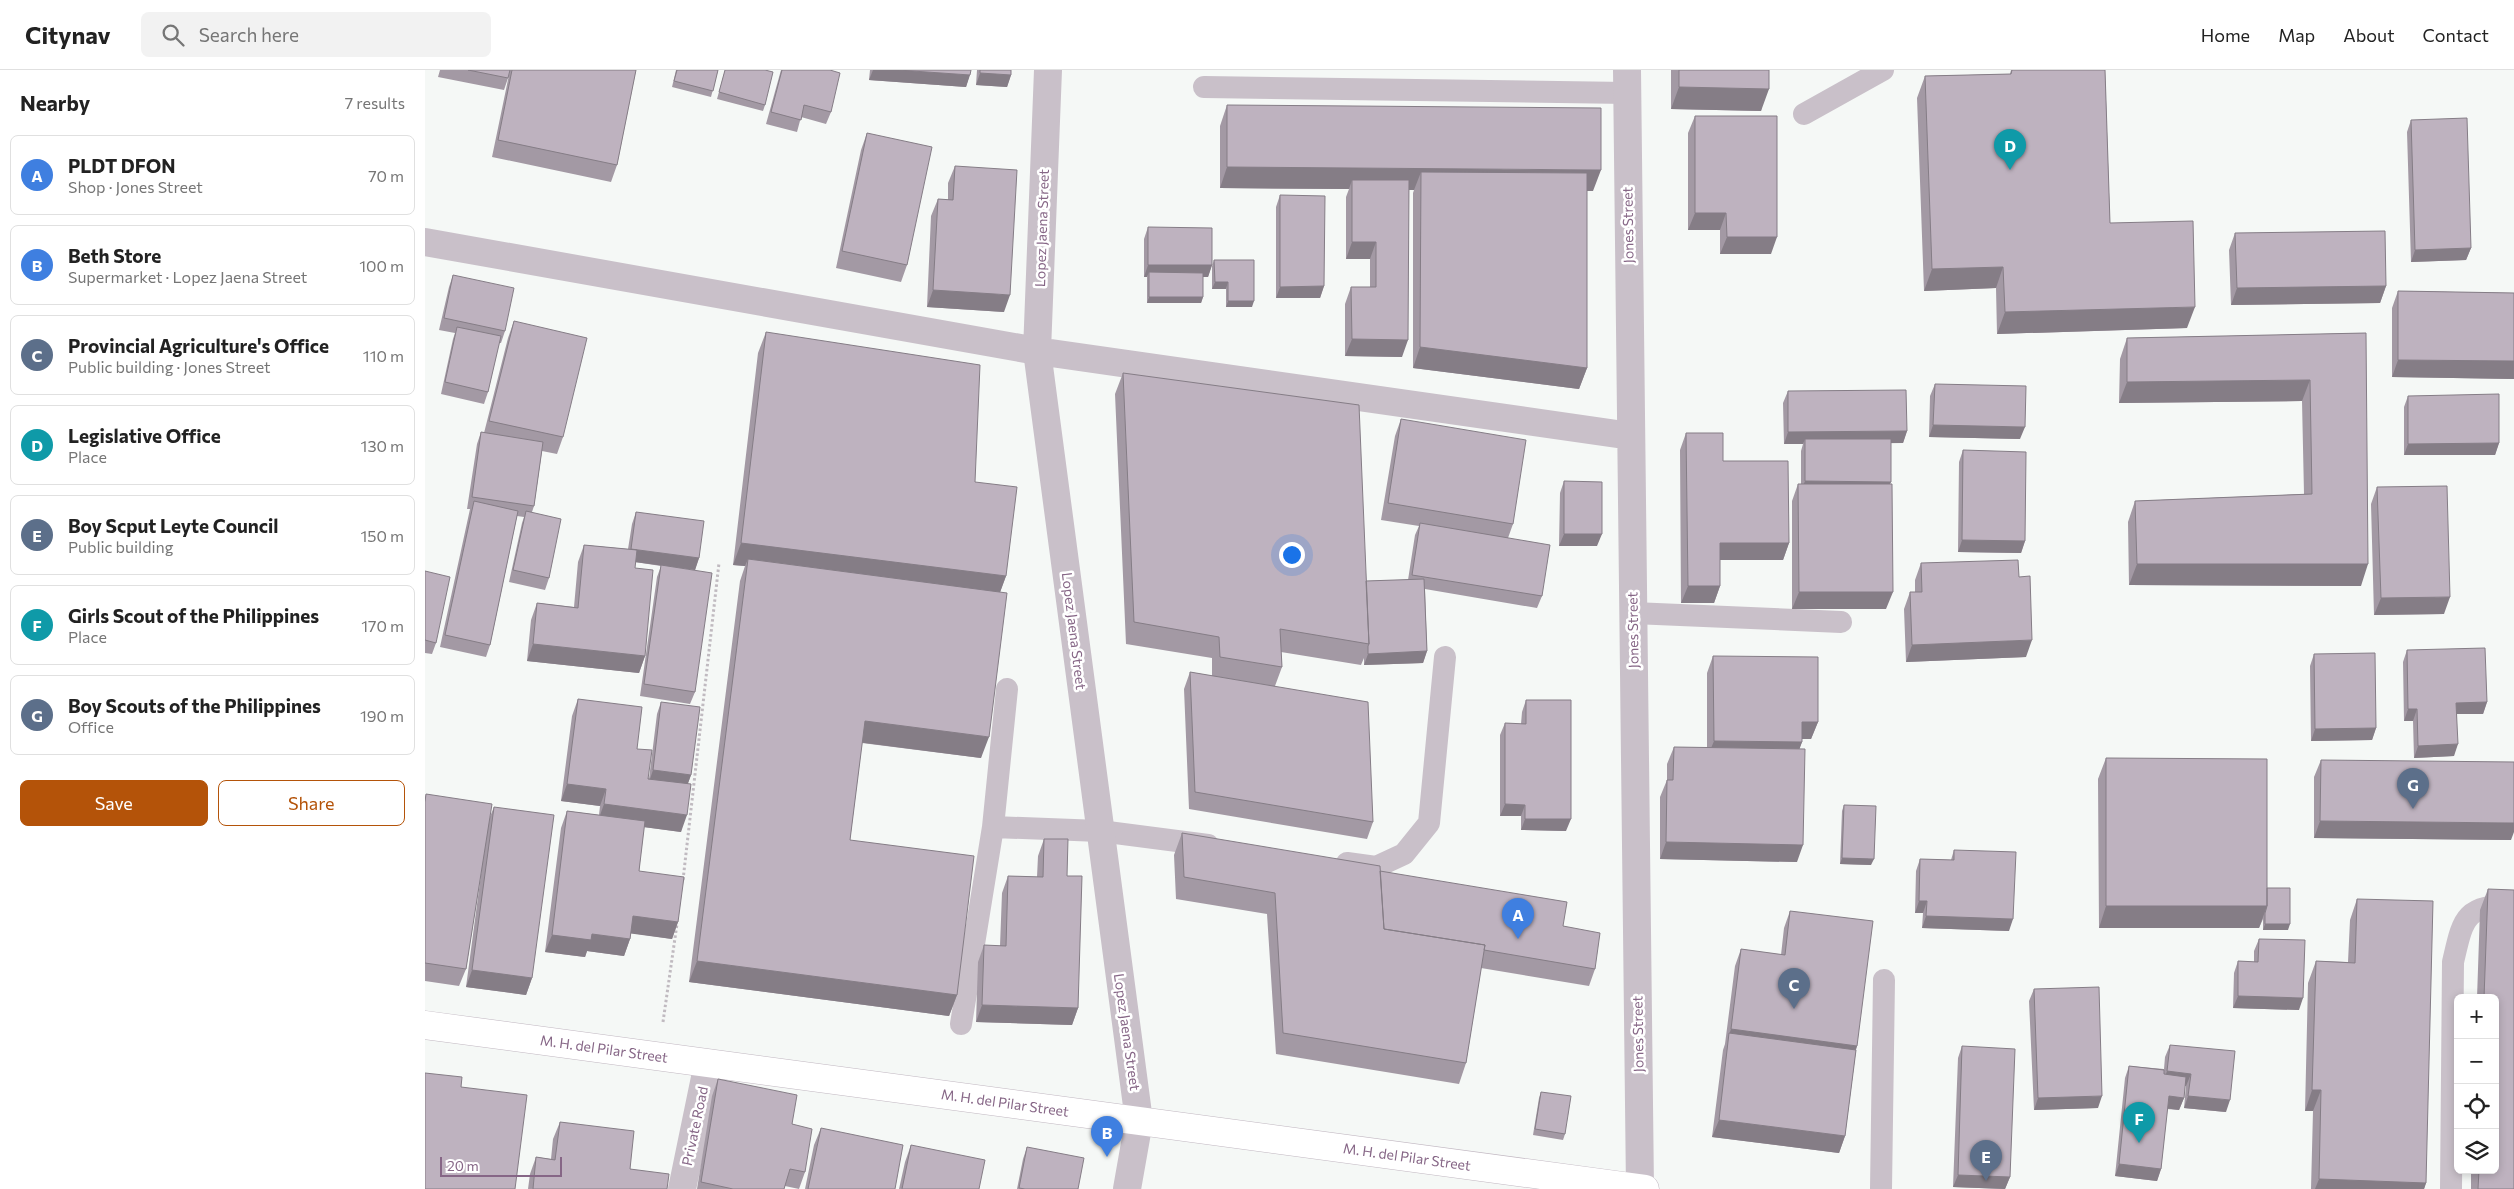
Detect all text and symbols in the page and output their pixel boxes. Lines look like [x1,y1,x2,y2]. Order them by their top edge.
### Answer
search box [141,12,491,57]
text: Citynav [25,20,111,49]
icon: search [159,21,187,49]
text: Search here [199,23,299,46]
text: Home [2201,24,2250,46]
text: Map [2278,24,2315,46]
text: About [2343,24,2395,46]
text: Contact [2423,24,2489,46]
text: Nearby [20,90,90,115]
text: 7 results [345,93,405,112]
pin: D [1994,129,2026,170]
text: PLDT DFON [68,154,175,177]
text: A [31,166,43,185]
text: 70 m [368,166,404,185]
street label: Lopez Jaena Street [1031,168,1052,287]
text: Shop · Jones Street [68,177,203,196]
street label: Jones Street [1618,186,1637,263]
text: Beth Store [68,244,161,267]
text: B [32,256,42,275]
text: 100 m [359,256,404,275]
text: Supermarket · Lopez Jaena Street [68,267,307,286]
text: Provincial Agriculture's Office [68,334,329,357]
text: C [32,346,42,365]
text: 110 m [363,346,404,365]
text: Public building · Jones Street [68,357,271,376]
text: Legislative Office [68,424,221,447]
text: D [31,436,43,455]
text: 130 m [361,436,404,455]
text: Place [68,447,107,466]
text: Boy Scput Leyte Council [68,514,279,537]
text: E [32,526,42,545]
text: 150 m [361,526,404,545]
text: Public building [68,537,173,556]
your location [1279,542,1305,568]
street label: Lopez Jaena Street [1059,571,1090,691]
street label: Jones Street [1623,591,1642,668]
text: Girls Scout of the Philippines [68,604,319,627]
text: F [32,616,42,635]
text: 170 m [361,616,404,635]
text: Place [68,627,107,646]
text: Boy Scouts of the Philippines [68,694,321,717]
text: G [31,706,43,725]
text: 190 m [360,706,404,725]
text: Office [68,717,114,736]
pin: G [2397,768,2429,809]
button: Save [20,780,208,826]
button: Share [218,780,405,826]
pin: A [1502,898,1534,939]
pin: C [1778,968,1810,1009]
street label: Lopez Jaena Street [1111,972,1144,1092]
map controls [2454,994,2499,1174]
button: + [2454,994,2499,1039]
street label: Jones Street [1628,995,1647,1072]
street label: M. H. del Pilar Street [539,1031,669,1066]
button: − [2454,1039,2499,1084]
button: locate [2454,1084,2499,1129]
street label: Private Road [678,1085,711,1167]
street label: M. H. del Pilar Street [940,1085,1070,1120]
pin: F [2123,1102,2155,1143]
pin: B [1091,1116,1123,1157]
button: layers [2454,1129,2499,1174]
street label: M. H. del Pilar Street [1342,1139,1472,1174]
pin: E [1970,1140,2002,1181]
scale bar [440,1154,563,1177]
text: 20 m [447,1157,479,1174]

